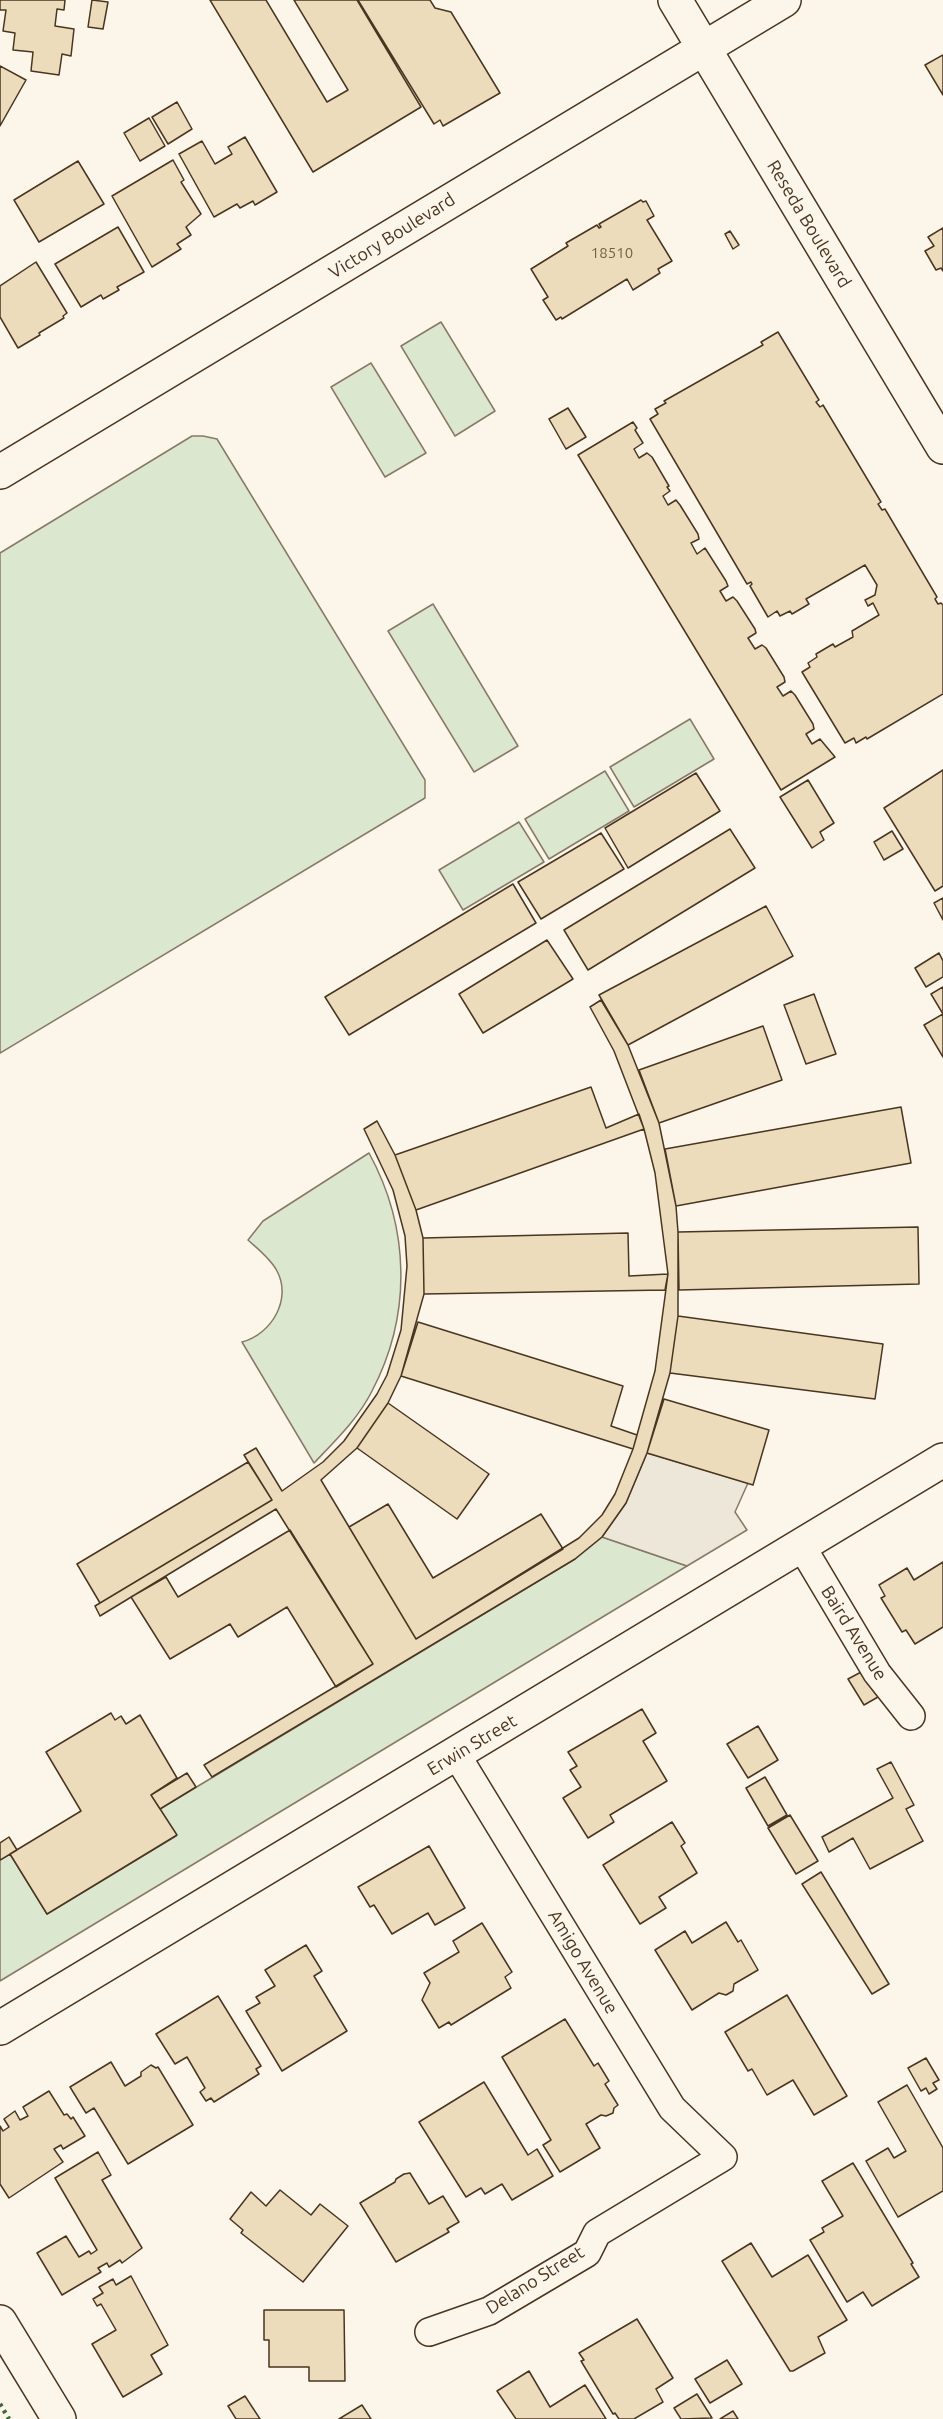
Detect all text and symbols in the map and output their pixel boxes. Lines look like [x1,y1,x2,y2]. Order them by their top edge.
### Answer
street label: Reseda Boulevard [762,156,856,292]
street label: Victory Boulevard [325,189,459,283]
house number: 18510 [591,244,633,262]
street label: Baird Avenue [816,1582,892,1684]
street label: Erwin Street [423,1710,521,1780]
street label: Amigo Avenue [544,1906,622,2018]
street label: Delano Street [482,2241,588,2319]

